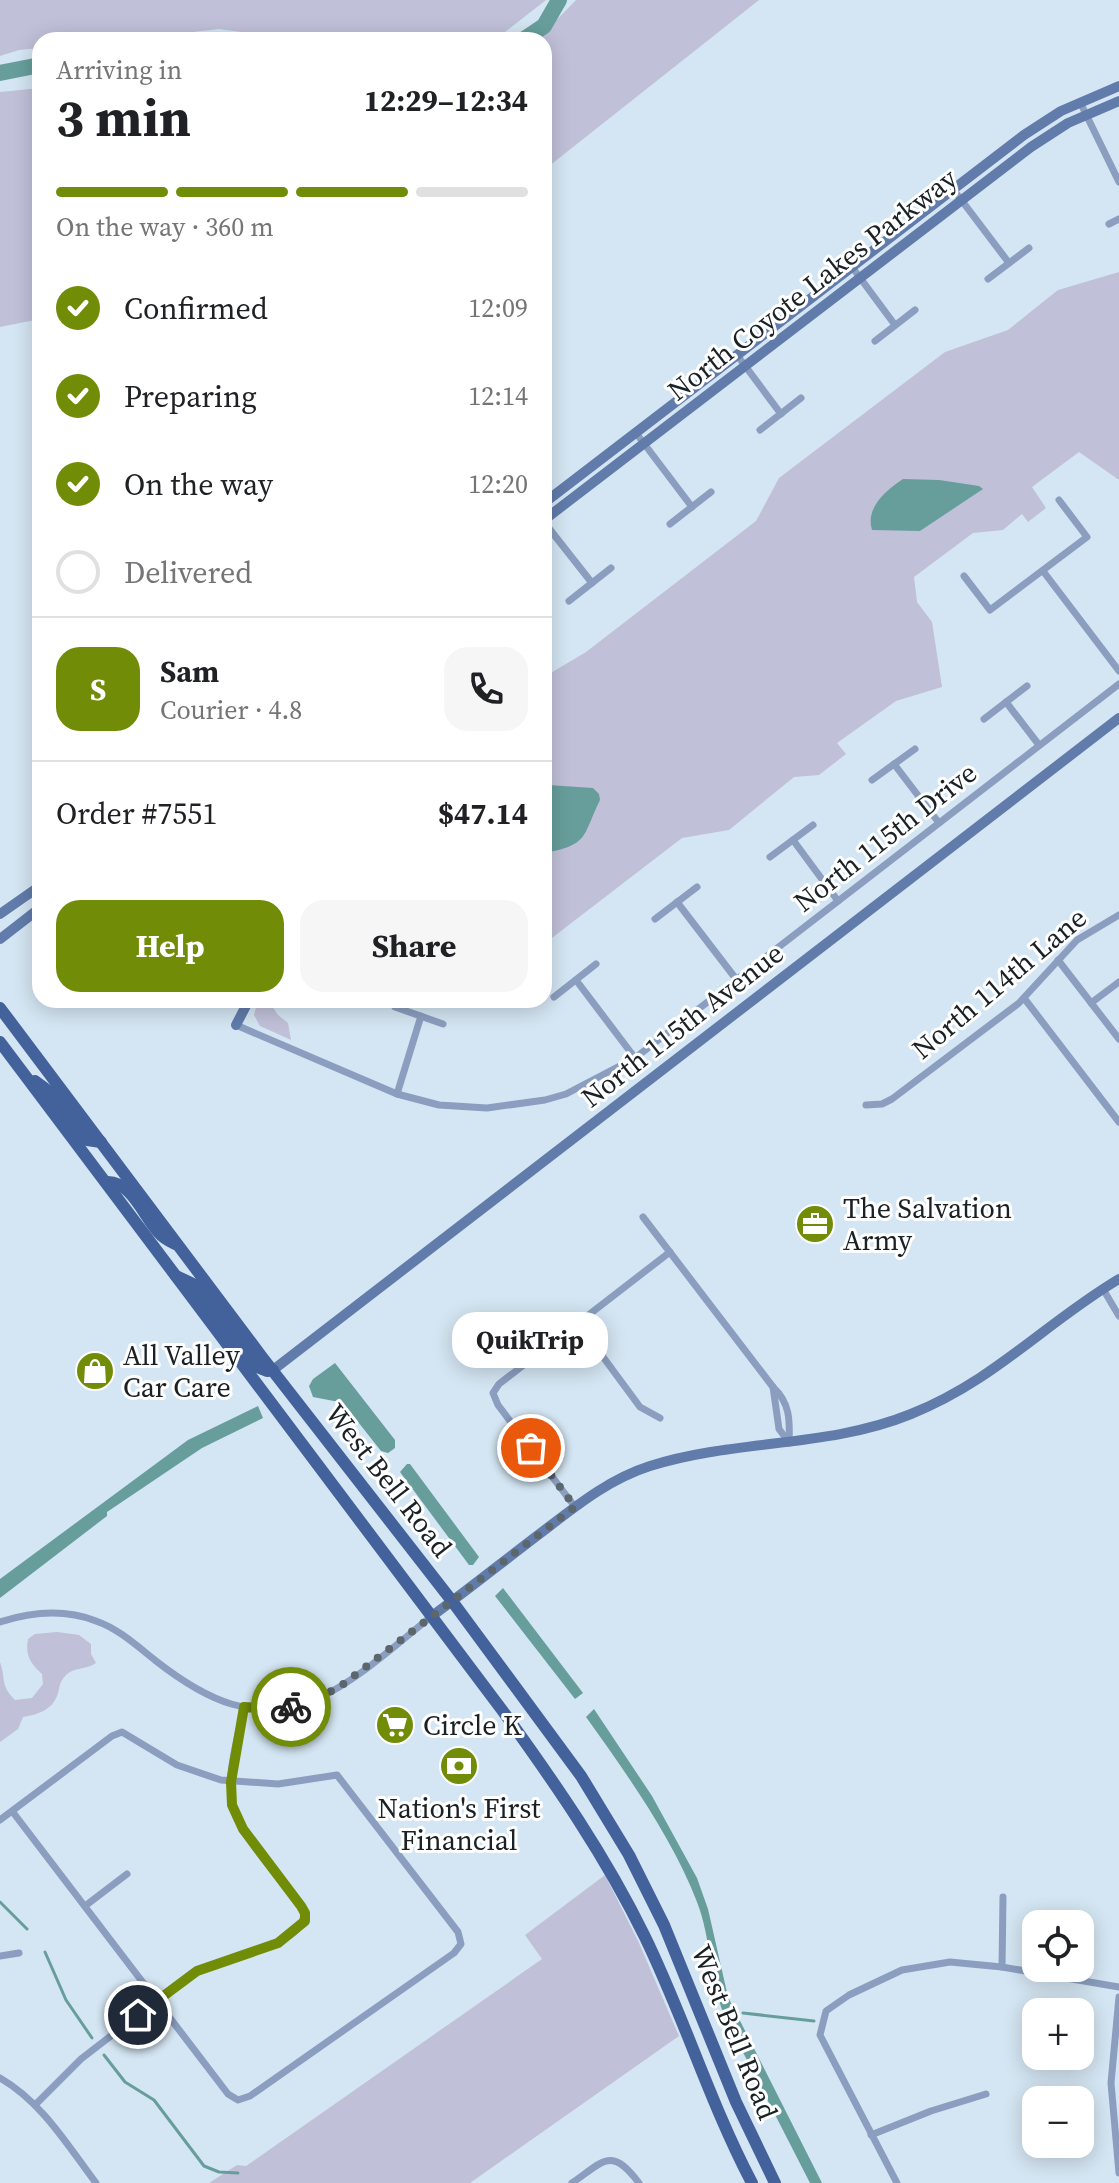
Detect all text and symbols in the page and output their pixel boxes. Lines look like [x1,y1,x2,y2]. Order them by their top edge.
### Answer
text: Arriving in [56,52,182,88]
text: 12:29–12:34 [364,80,528,121]
text: 3 min [56,82,191,153]
street label: North Coyote Lakes Parkway [660,159,965,409]
text: On the way · 360 m [56,209,274,245]
icon: check [56,286,100,330]
text: Confirmed [124,288,268,329]
text: 12:09 [468,290,528,326]
icon: check [56,374,100,418]
text: Preparing [124,376,257,417]
text: 12:14 [468,378,528,414]
icon: check [56,462,100,506]
text: On the way [124,464,273,505]
text: 12:20 [468,466,528,502]
text: Delivered [124,552,252,593]
button: phone [444,647,528,731]
text: Sam [160,651,219,692]
text: S [90,669,106,710]
text: Courier · 4.8 [160,692,302,728]
street label: North 115th Drive [786,754,984,920]
text: Order #7551 [56,793,217,834]
text: $47.14 [438,793,528,834]
street label: North 114th Lane [904,899,1094,1067]
button: Help [56,900,284,992]
button: Share [300,900,528,992]
street label: North 115th Avenue [573,934,791,1116]
place label: The Salvation Army [843,1189,1012,1259]
office icon: The Salvation Army [794,1203,836,1245]
callout: QuikTrip [453,1312,609,1368]
text: QuikTrip [476,1322,584,1358]
place label: All Valley Car Care [123,1336,241,1406]
shop icon: All Valley Car Care [74,1350,116,1392]
street label: West Bell Road [317,1395,461,1565]
pin [497,1414,565,1482]
icon: bag [509,1426,553,1470]
courier [251,1667,331,1747]
icon: bike [269,1685,313,1729]
supermarket icon: Circle K [374,1704,416,1746]
place label: Circle K [423,1706,522,1744]
bank icon: Nation's First Financial [438,1745,480,1787]
place label: Nation's First Financial [378,1789,541,1859]
map controls [1022,1910,1094,2158]
button: locate [1022,1910,1094,1982]
street label: West Bell Road [683,1939,787,2125]
pin [104,1981,172,2049]
icon: home [116,1993,160,2037]
button: + [1022,1998,1094,2070]
button: − [1022,2086,1094,2158]

